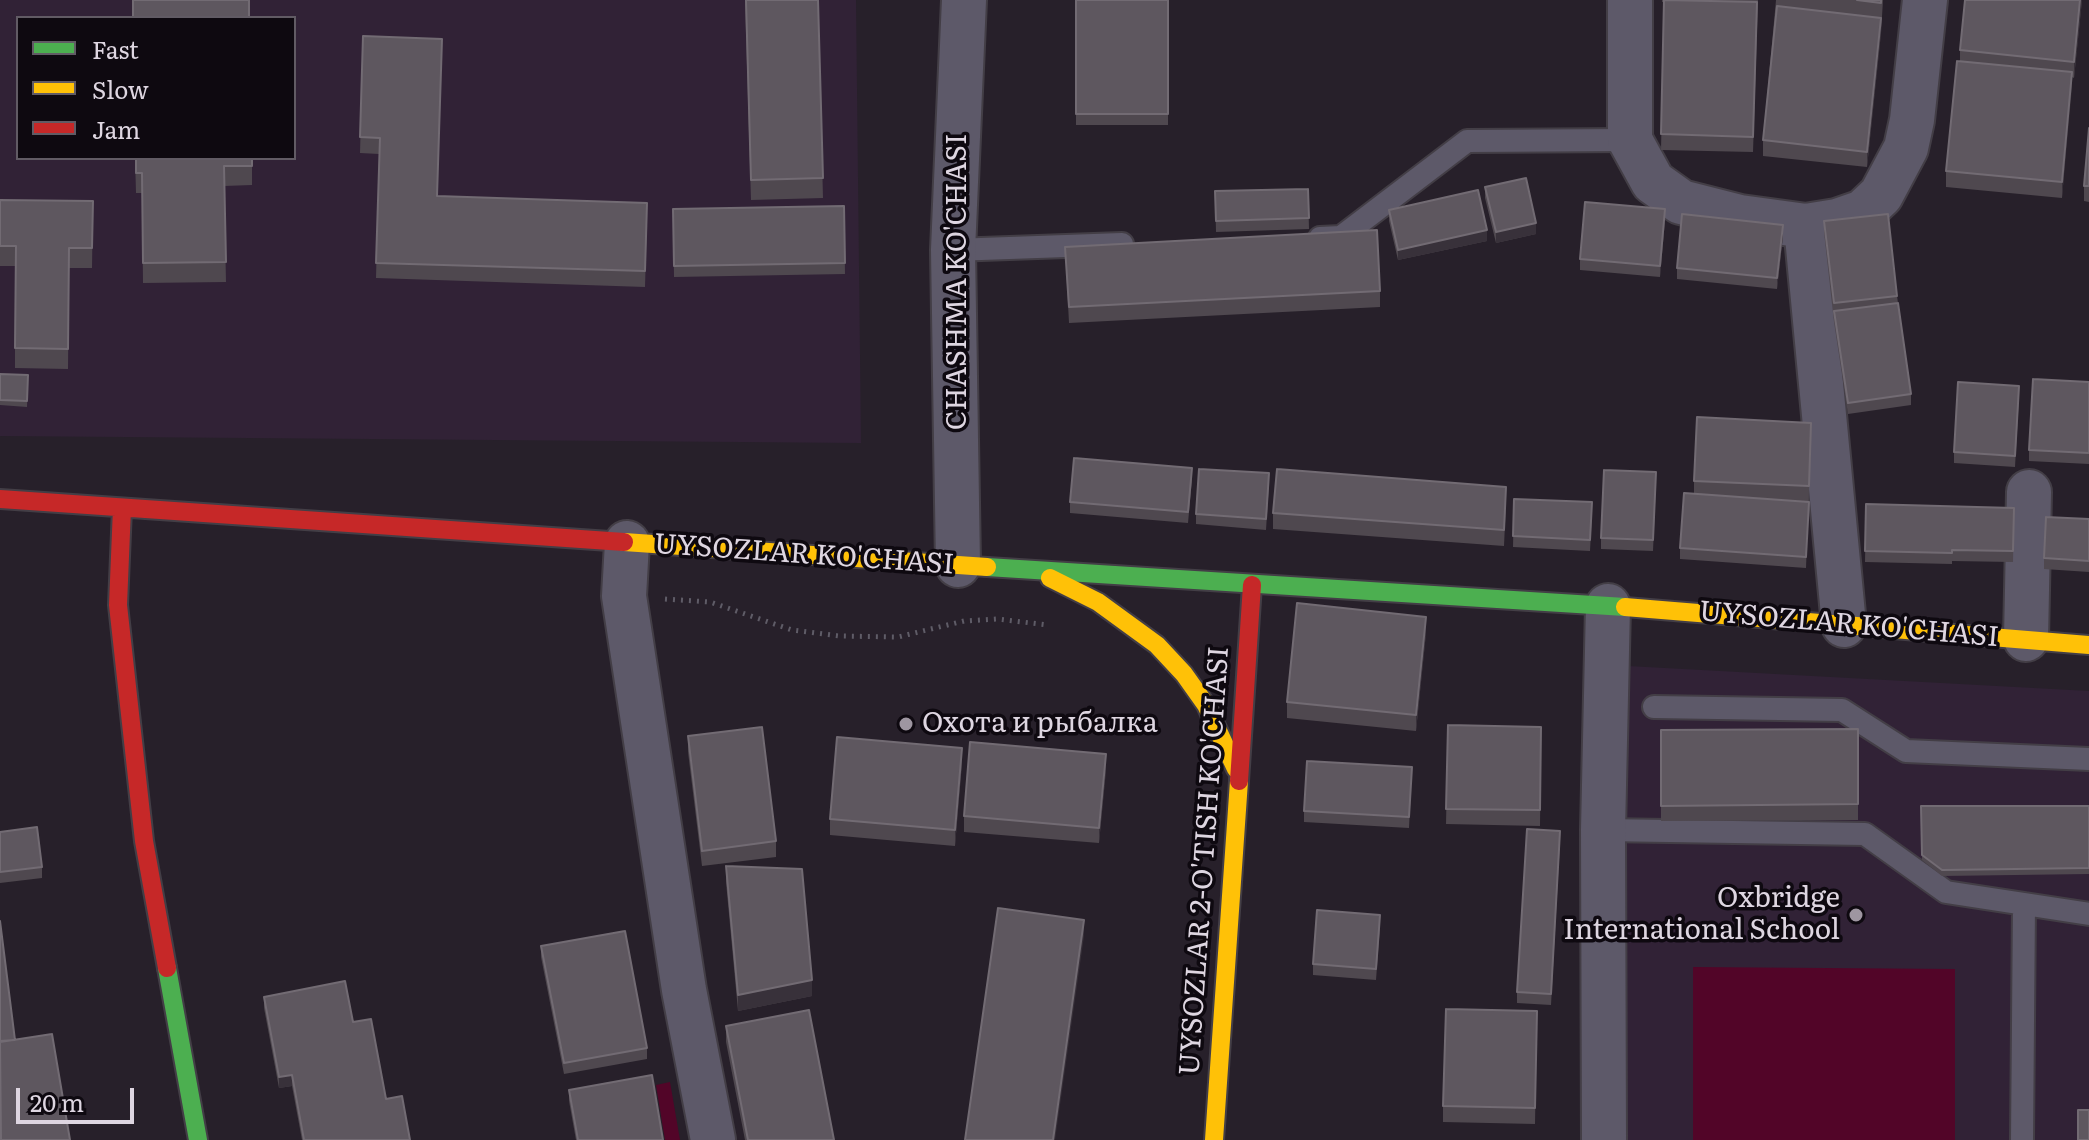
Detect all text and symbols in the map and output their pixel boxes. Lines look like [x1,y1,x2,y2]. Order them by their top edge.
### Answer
legend [16,16,296,160]
text: Fast [92,31,139,66]
text: Slow [92,71,149,106]
text: Jam [92,111,140,146]
street label: CHASHMA KO'CHASI [941,134,975,430]
street label: UYSOZLAR KO'CHASI [653,528,955,582]
street label: UYSOZLAR KO'CHASI [1698,595,2000,655]
street label: UYSOZLAR 2-O'TISH KO'CHASI [1173,645,1237,1077]
place label: Охота и рыбалка [922,707,1158,741]
marker: Охота и рыбалка [897,715,915,733]
place label: Oxbridge International School [1563,882,1840,948]
marker: Oxbridge International School [1847,906,1865,924]
scale bar [20,1072,138,1122]
text: 20 m [30,1084,84,1119]

